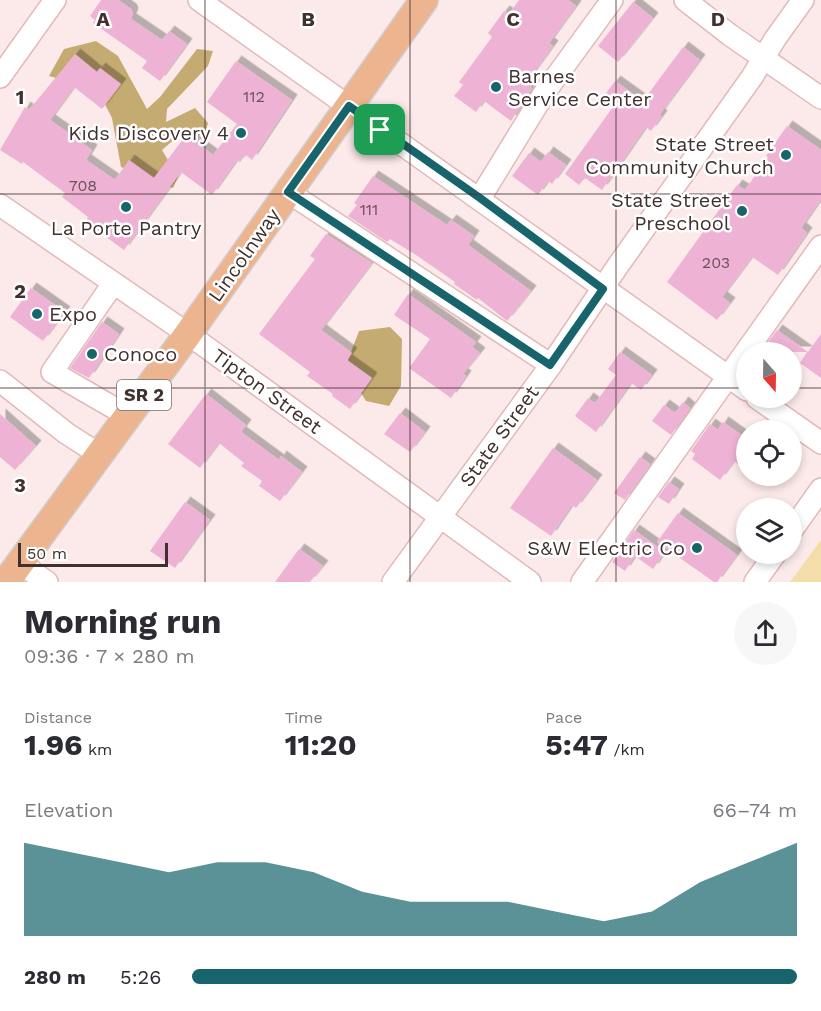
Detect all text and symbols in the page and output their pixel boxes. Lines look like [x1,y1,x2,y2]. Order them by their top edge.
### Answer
text: A [96,7,110,31]
text: B [301,7,315,31]
text: C [506,7,520,31]
text: D [711,7,725,31]
place label: Barnes Service Center [508,64,651,111]
marker: Barnes Service Center [489,80,503,94]
text: 1 [16,85,24,109]
house number: 112 [243,87,265,106]
pin [354,104,405,155]
icon: arrive [363,113,396,146]
place label: Kids Discovery 4 [68,121,229,145]
marker: Kids Discovery 4 [234,126,248,140]
place label: State Street Community Church [585,132,775,179]
marker: State Street Community Church [779,148,793,162]
house number: 708 [69,176,97,195]
place label: State Street Preschool [611,188,731,235]
marker: La Porte Pantry [119,200,133,214]
house number: 111 [360,200,378,219]
street label: Lincolnway [203,203,285,306]
marker: State Street Preschool [735,204,749,218]
place label: La Porte Pantry [51,216,202,240]
house number: 203 [702,253,730,272]
text: 2 [14,279,26,303]
place label: Expo [49,302,97,326]
marker: Expo [30,307,44,321]
place label: Conoco [104,342,177,366]
north arrow [736,342,802,408]
map controls [736,342,802,564]
street label: Tipton Street [208,343,327,439]
marker: Conoco [85,347,99,361]
road number: SR 2 [117,380,171,410]
street label: State Street [454,380,544,491]
button: locate [736,420,802,486]
text: 3 [14,473,26,497]
button: layers [736,498,802,564]
place label: S&W Electric Co [527,536,685,560]
scale bar [18,540,168,568]
marker: S&W Electric Co [690,541,704,555]
text: 50 m [27,544,67,563]
text: Morning run [24,602,221,641]
button: share [734,602,797,665]
text: 09:36 · 7 × 280 m [24,644,195,668]
text: Distance [24,708,92,727]
text: Time [285,708,323,727]
text: Pace [545,708,582,727]
text: 1.96 [24,727,83,762]
text: 11:20 [285,727,357,762]
text: 5:47 [545,727,608,762]
text: km [83,740,112,759]
text: /km [608,740,645,759]
text: Elevation [24,798,113,822]
text: 66–74 m [713,798,797,822]
text: 280 m [24,965,86,989]
text: 5:26 [120,965,161,989]

